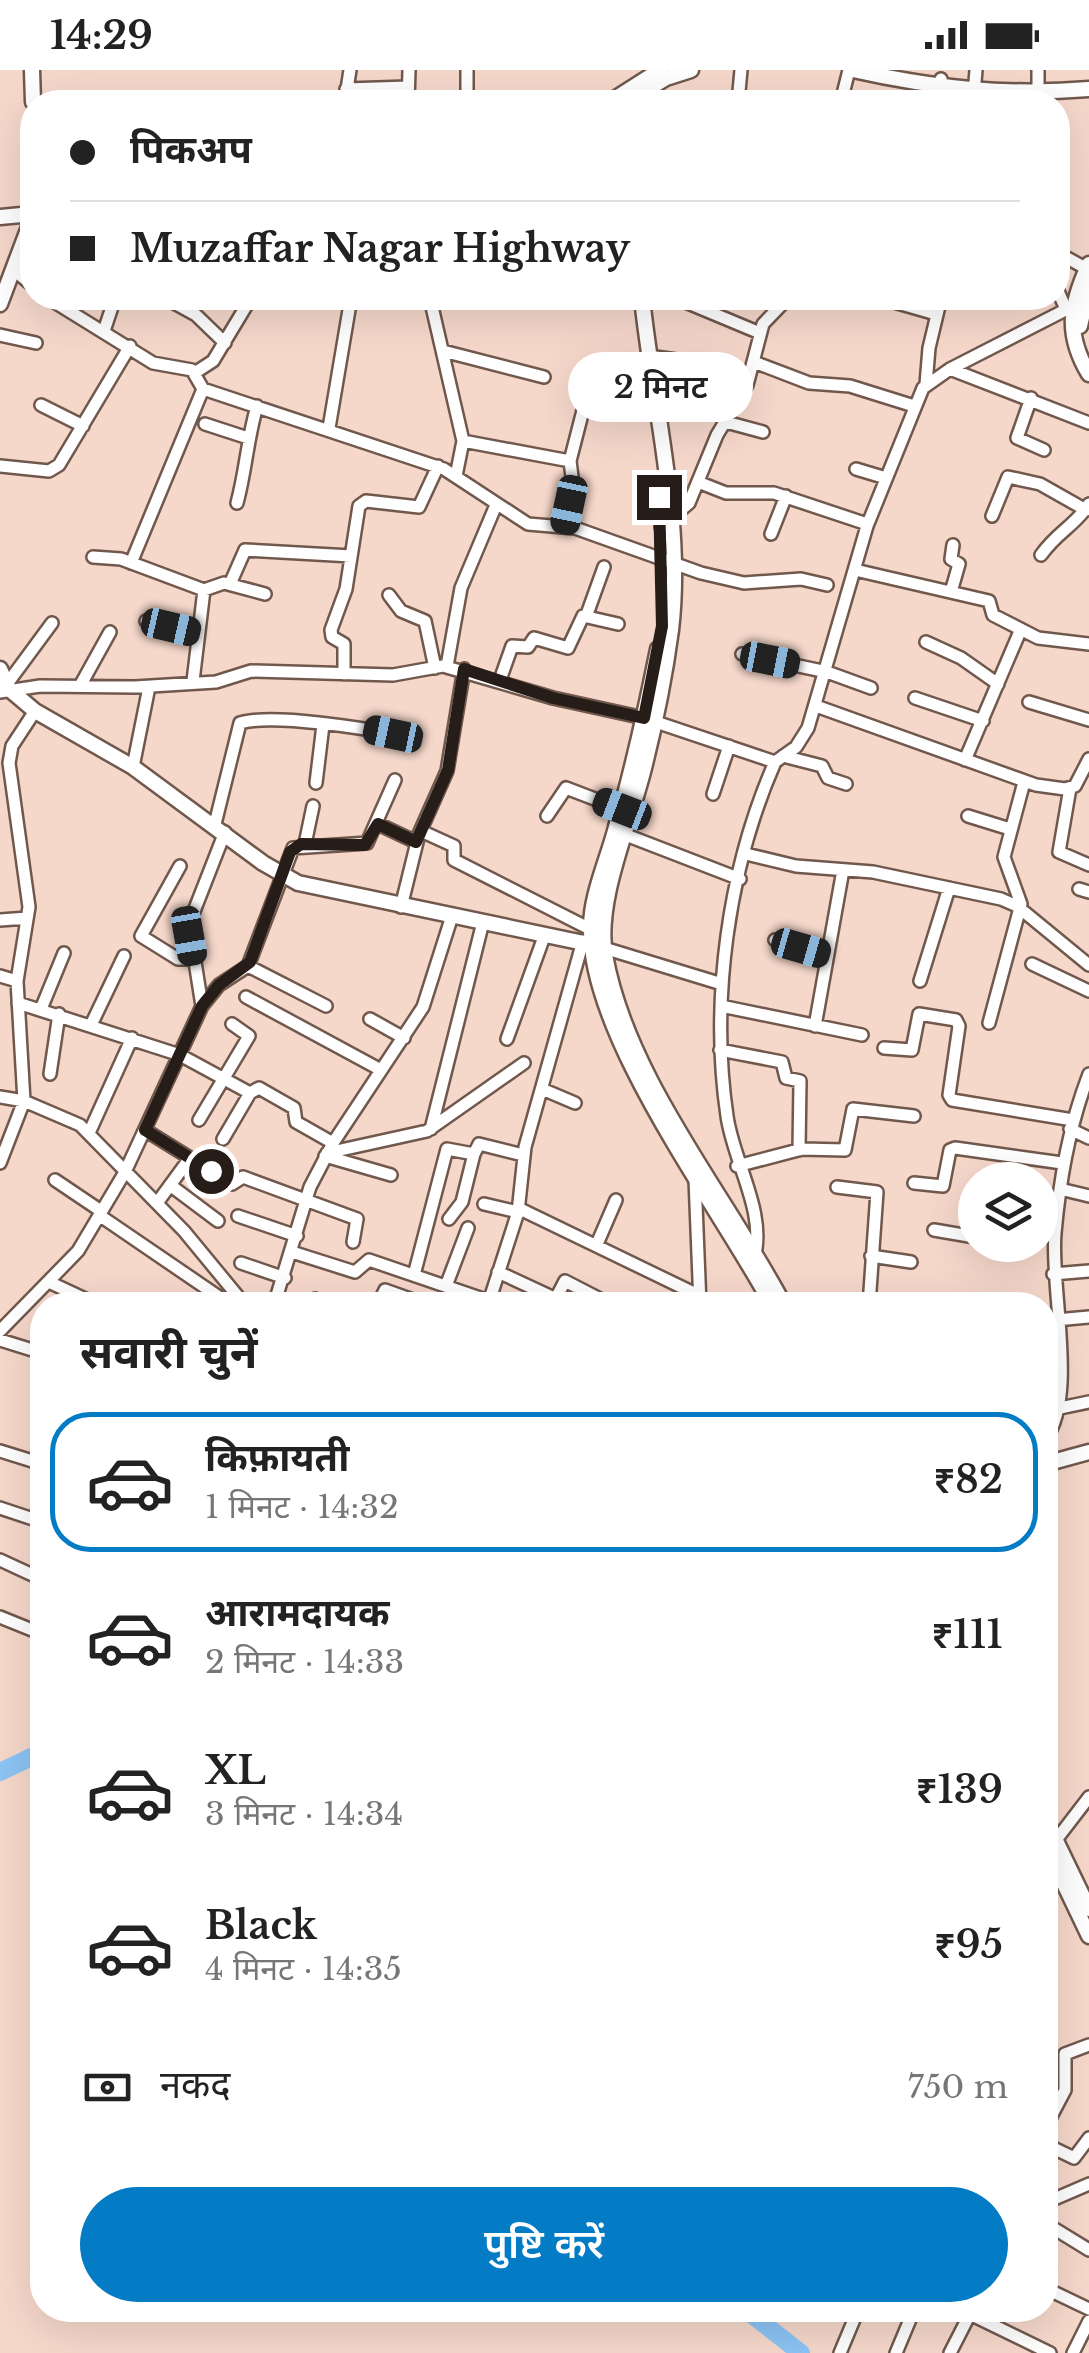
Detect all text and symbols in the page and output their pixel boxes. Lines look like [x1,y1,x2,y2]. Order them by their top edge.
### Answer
text: 14:29 [50,12,153,59]
text: पिकअप [130,126,252,173]
text: Muzaffar Nagar Highway [130,225,630,272]
callout: 2 मिनट [566,352,752,422]
text: 2 मिनट [613,367,708,407]
car [548,473,590,537]
route end [637,475,682,520]
car [138,606,204,648]
car [738,640,802,680]
car [361,713,425,755]
car [589,784,655,834]
car [169,904,209,968]
car [768,925,834,971]
route start [189,1149,234,1194]
map controls [958,1162,1058,1262]
button: layers [958,1162,1058,1262]
text: सवारी चुनें [80,1324,258,1380]
text: किफ़ायती [205,1434,349,1481]
icon: car [85,1437,175,1527]
text: ₹82 [933,1456,1003,1503]
text: 1 मिनट · 14:32 [205,1487,399,1527]
text: आरामदायक [205,1589,389,1636]
icon: car [85,1592,175,1682]
text: ₹111 [932,1611,1003,1658]
text: 2 मिनट · 14:33 [205,1642,404,1682]
icon: car [85,1747,175,1837]
text: XL [205,1747,266,1794]
text: ₹139 [916,1766,1003,1813]
text: 3 मिनट · 14:34 [205,1794,403,1834]
icon: car [85,1902,175,1992]
text: Black [205,1902,317,1949]
text: ₹95 [934,1921,1003,1968]
text: 4 मिनट · 14:35 [205,1949,402,1989]
icon: cash [80,2060,135,2115]
text: नकद [160,2061,230,2108]
text: 750 m [908,2067,1008,2107]
button: पुष्टि करें [80,2187,1008,2302]

